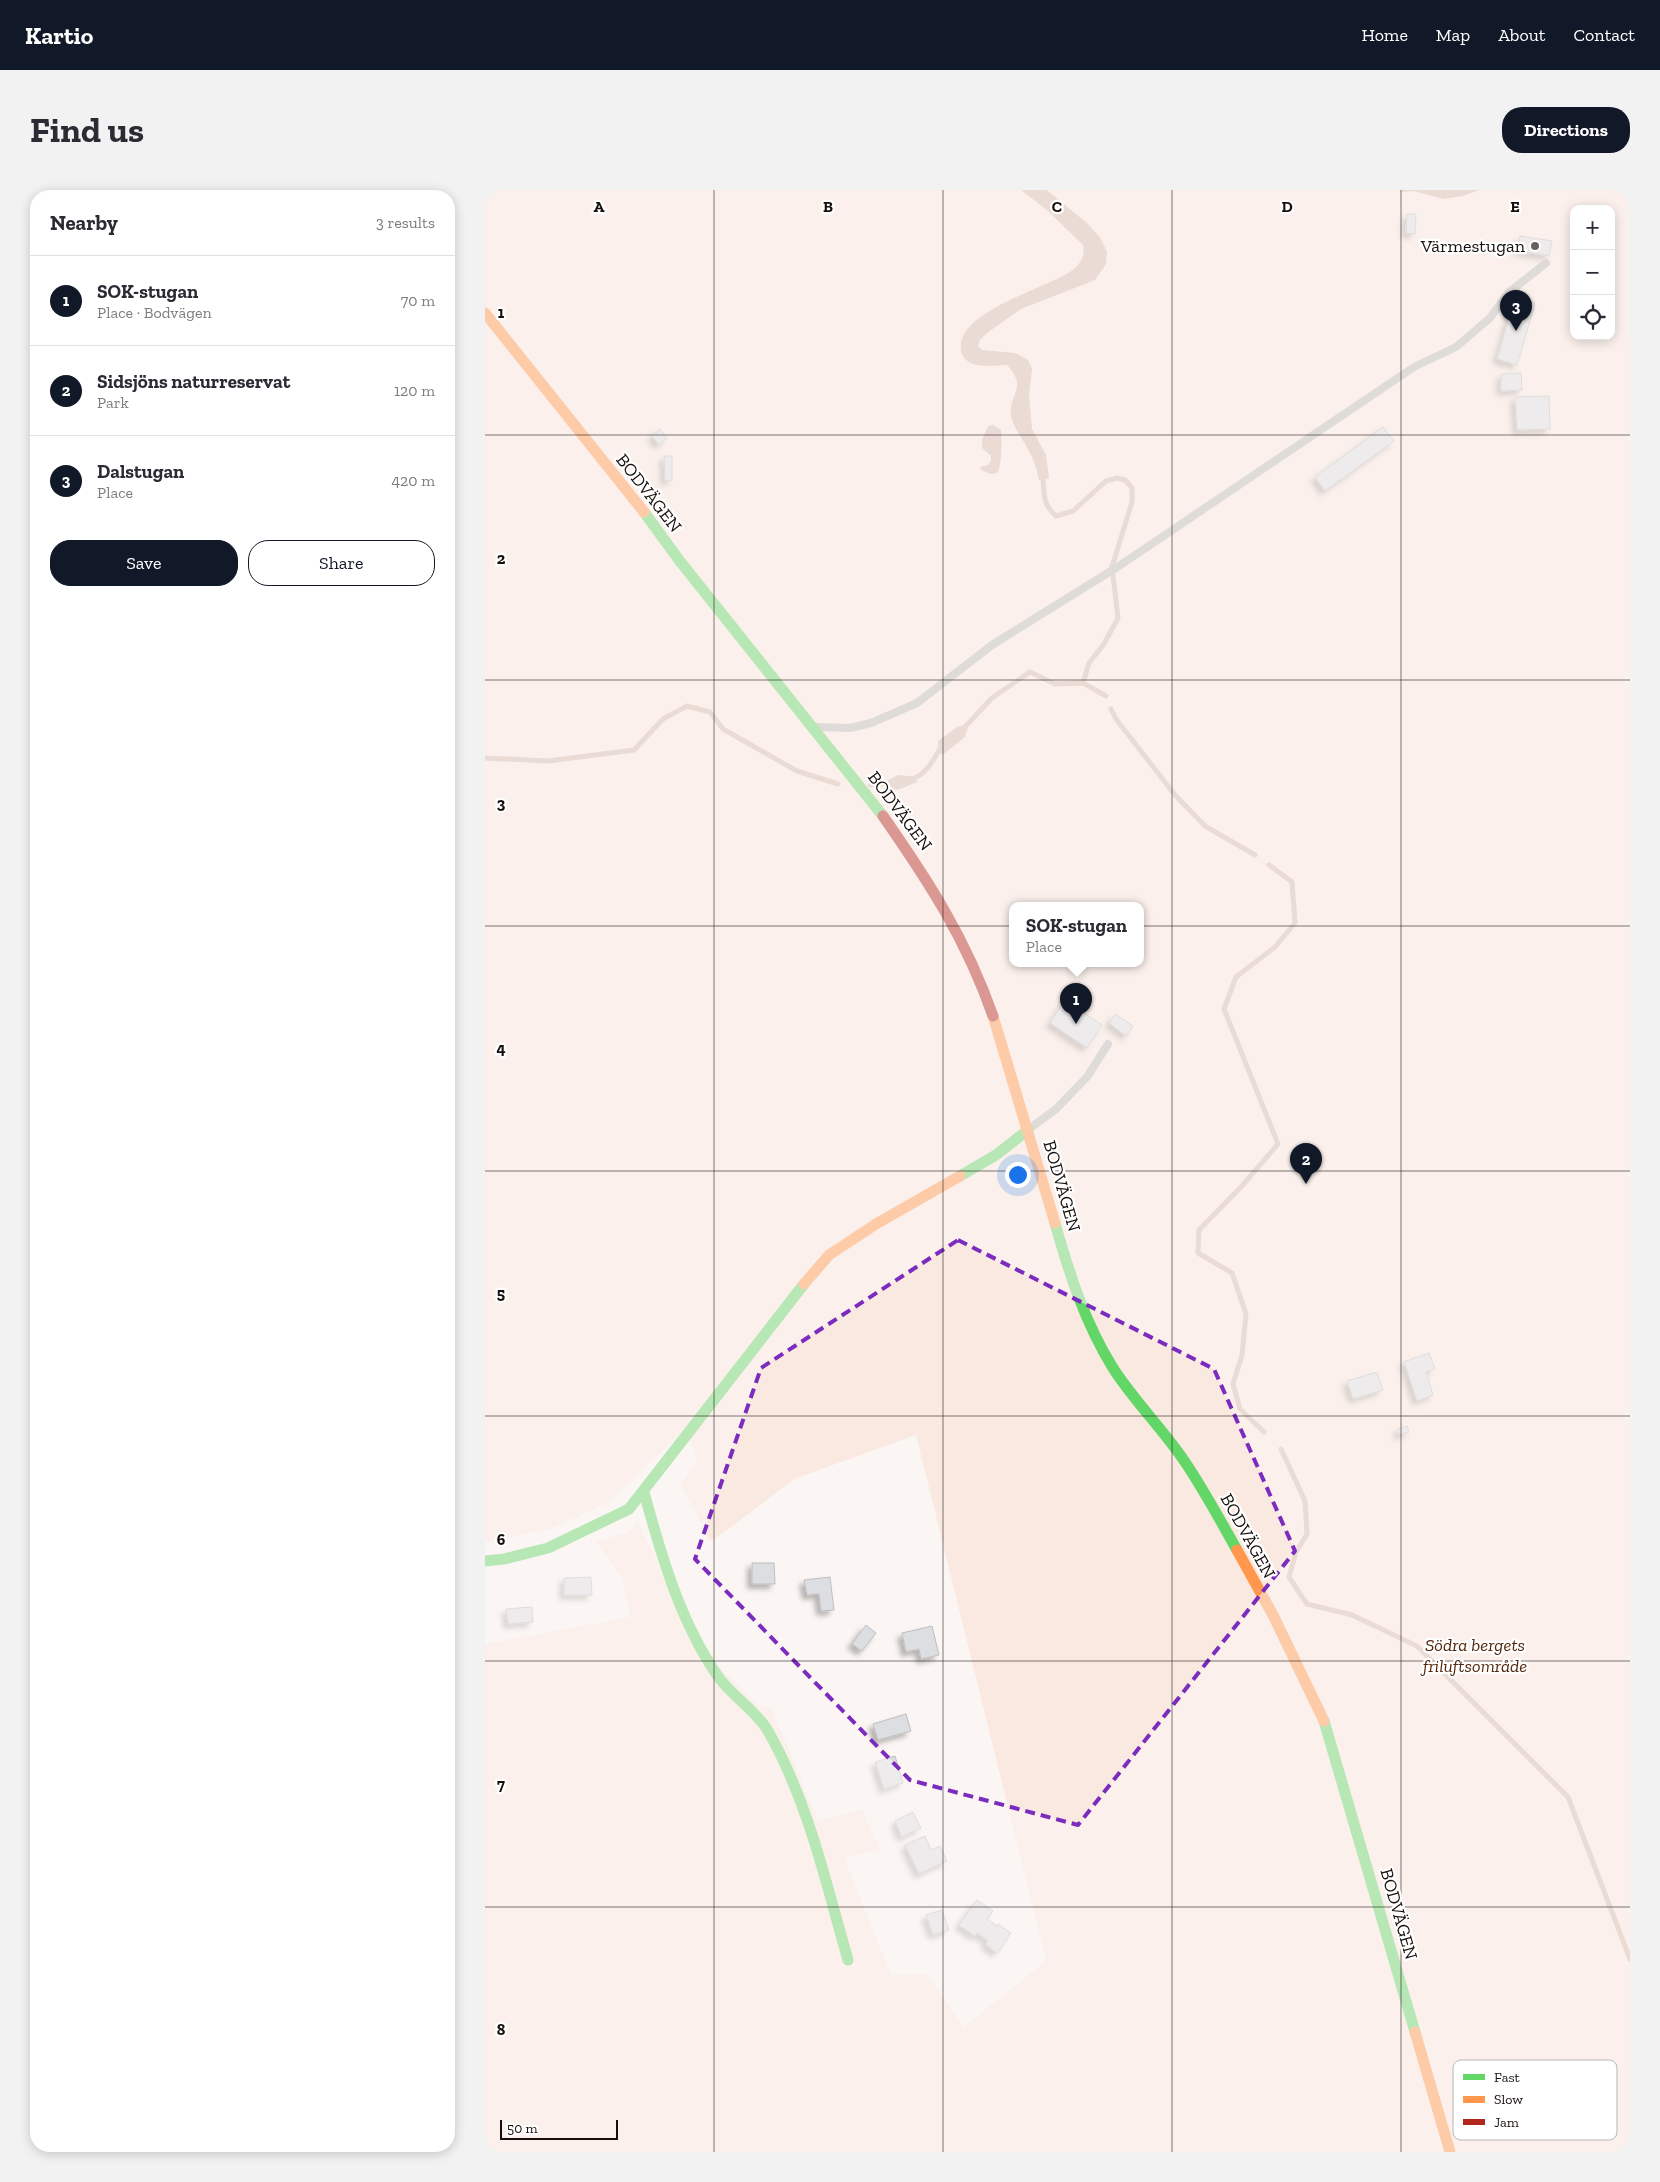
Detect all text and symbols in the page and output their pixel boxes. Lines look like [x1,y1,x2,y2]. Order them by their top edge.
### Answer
text: Kartio [25,21,93,50]
text: Home [1361,24,1408,46]
text: Map [1436,24,1470,46]
text: About [1498,24,1545,46]
text: Contact [1573,24,1635,46]
button: Directions [1502,107,1630,153]
text: Find us [30,109,144,151]
text: A [594,197,605,216]
text: B [823,197,833,216]
text: C [1052,197,1062,216]
text: D [1281,197,1293,216]
text: E [1510,197,1520,216]
map controls [1570,205,1615,340]
button: + [1570,205,1615,250]
text: Nearby [50,210,118,235]
text: 3 results [376,213,435,232]
place label: Värmestugan [1420,235,1526,257]
marker: Värmestugan [1529,240,1541,252]
button: − [1570,250,1615,295]
text: SOK-stugan [97,280,198,303]
pin: 3 [1500,290,1532,331]
text: 1 [63,291,69,310]
text: 70 m [401,291,435,310]
button: locate [1570,295,1615,340]
text: Place · Bodvägen [97,303,212,322]
text: 1 [498,303,505,322]
text: Sidsjöns naturreservat [97,370,290,393]
text: 2 [62,381,70,400]
text: 120 m [394,381,435,400]
text: Park [97,393,129,412]
street label: BODVÄGEN [611,449,687,537]
text: Dalstugan [97,460,184,483]
text: 3 [62,471,70,490]
text: 420 m [391,471,435,490]
text: Place [97,483,133,502]
button: Save [50,540,238,586]
button: Share [248,540,435,586]
text: 2 [497,549,506,568]
street label: BODVÄGEN [863,767,937,855]
text: 3 [497,794,506,813]
popup [1009,902,1144,967]
text: SOK-stugan [1026,914,1127,937]
text: Place [1026,937,1062,956]
pin: 1 [1060,983,1092,1024]
text: 4 [496,1039,506,1058]
street label: BODVÄGEN [1038,1138,1086,1234]
pin: 2 [1290,1143,1322,1184]
your location [1005,1162,1031,1188]
text: 5 [497,1284,505,1303]
street label: BODVÄGEN [1216,1490,1280,1582]
text: 6 [497,1530,506,1549]
park label: Södra bergets friluftsområde [1420,1634,1527,1677]
text: 7 [497,1775,505,1794]
street label: BODVÄGEN [1375,1866,1423,1962]
text: 8 [497,2020,506,2039]
legend [1453,2060,1617,2140]
text: Fast [1494,2069,1521,2086]
text: Slow [1494,2091,1523,2108]
text: Jam [1494,2114,1519,2131]
scale bar [500,2117,617,2140]
text: 50 m [507,2120,538,2137]

